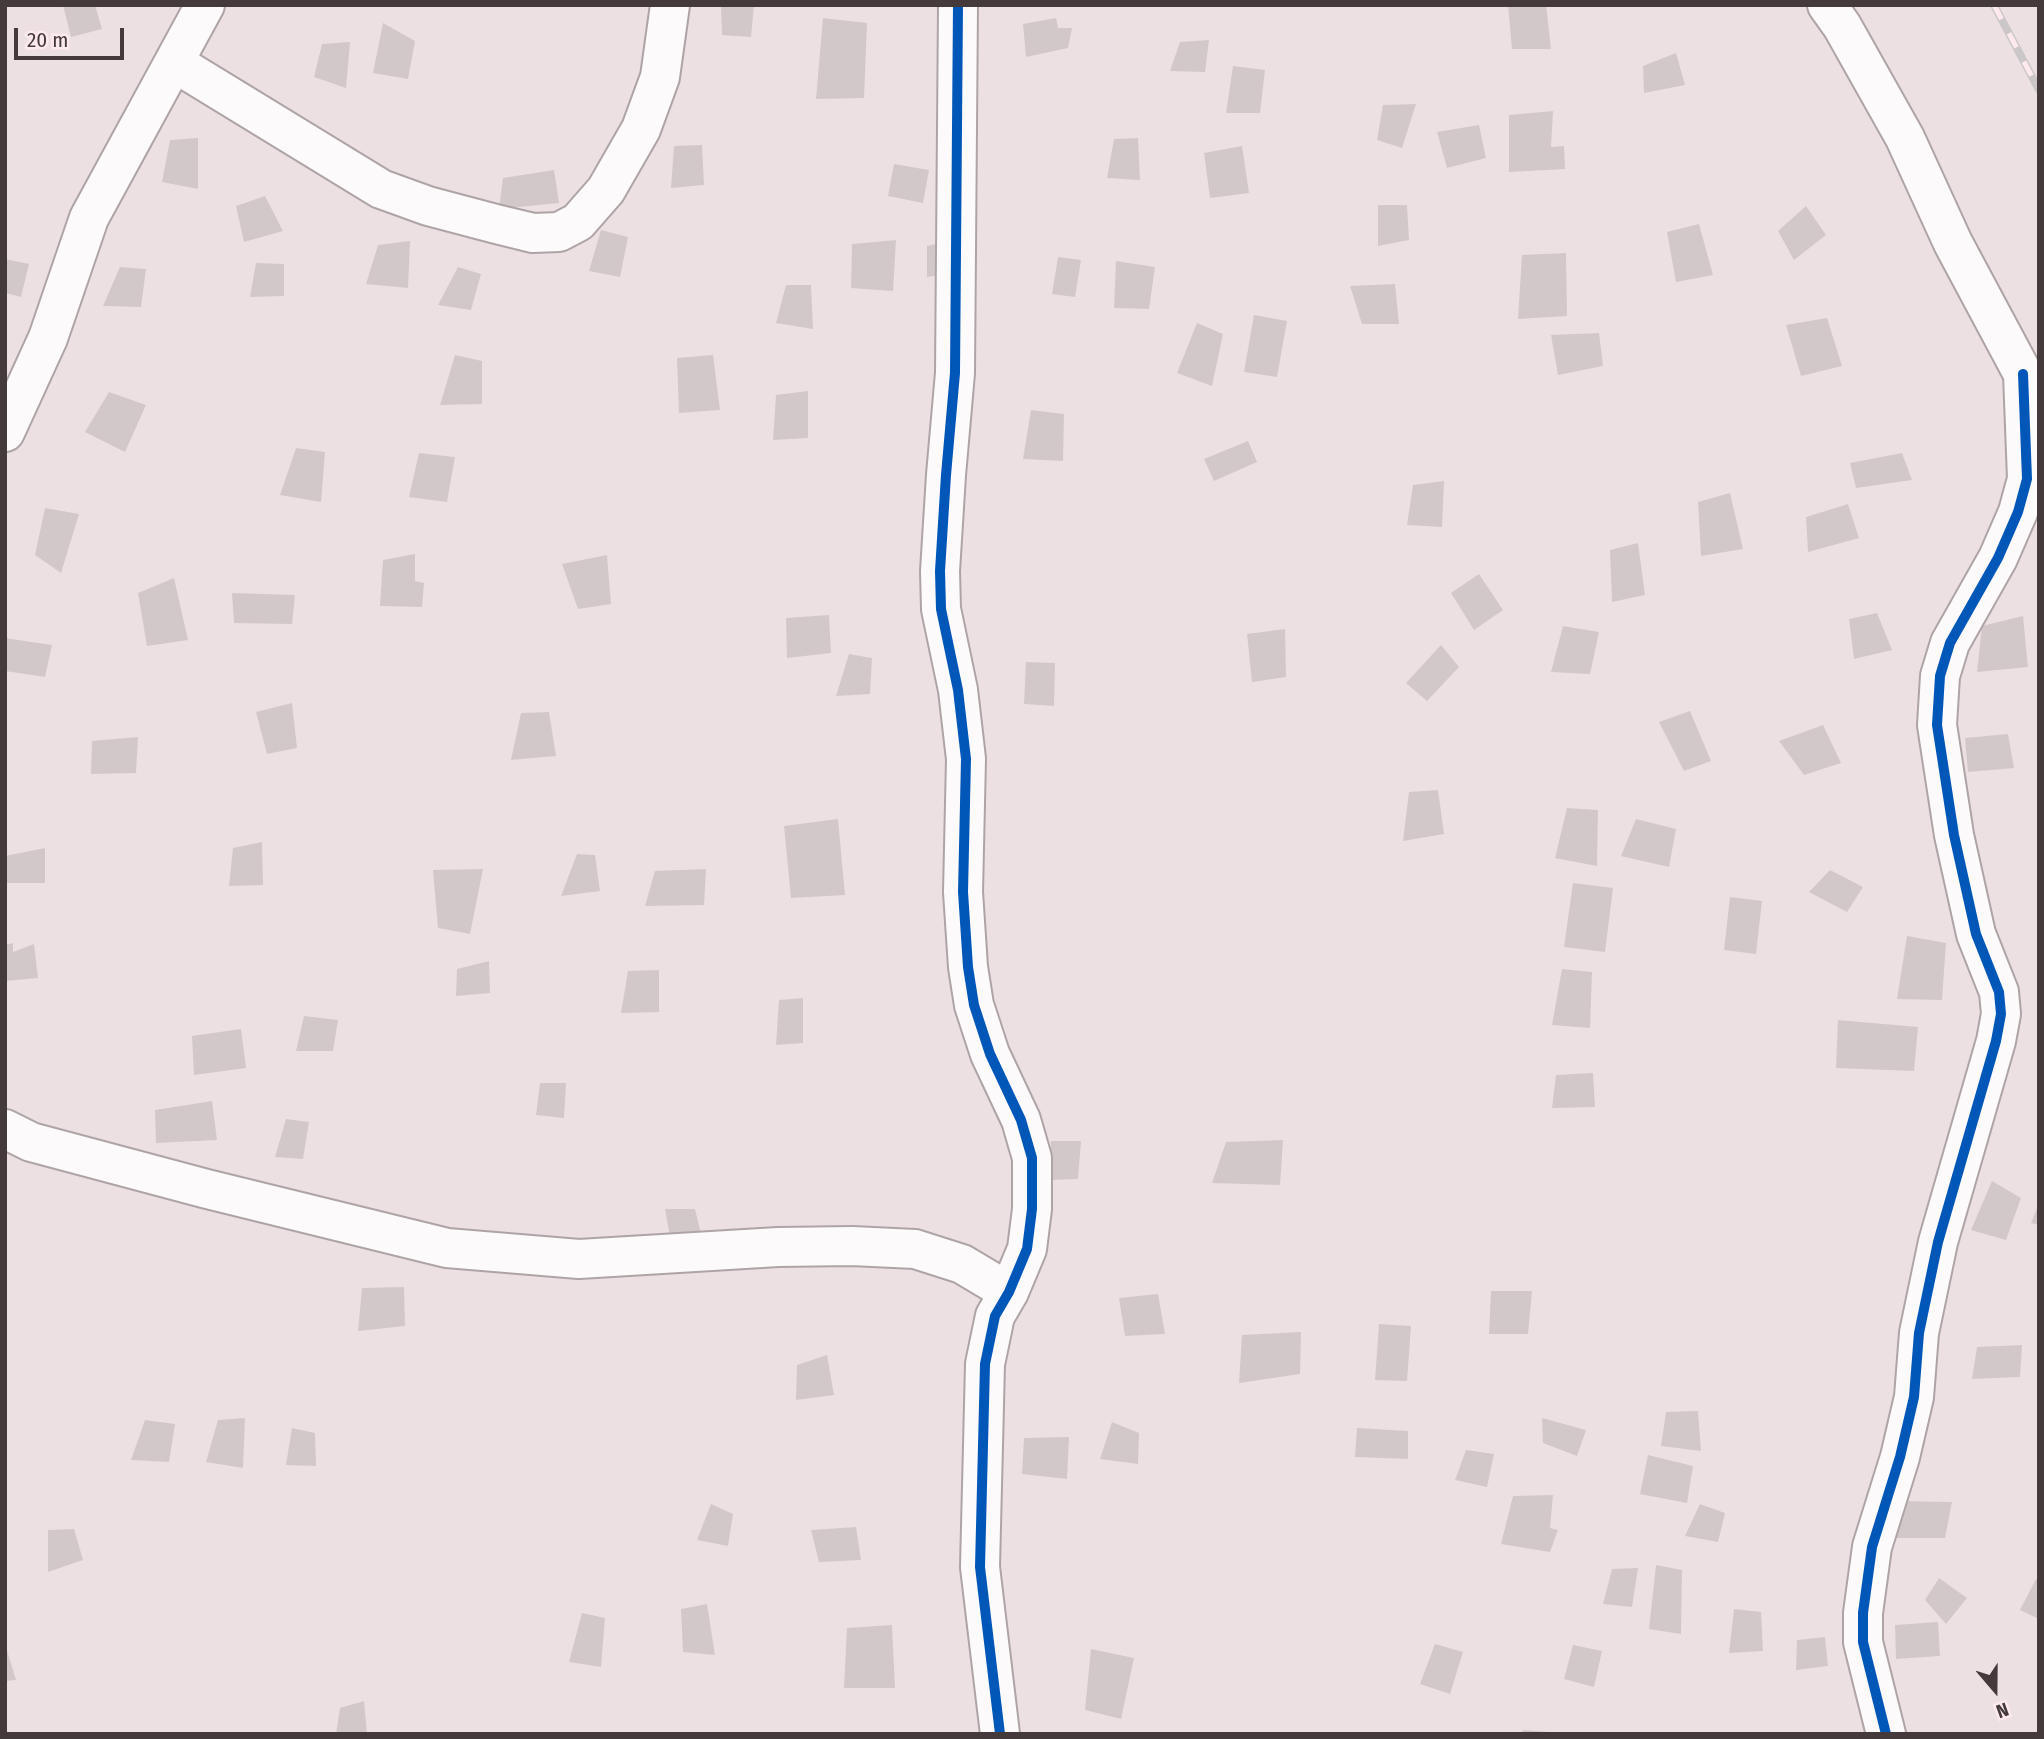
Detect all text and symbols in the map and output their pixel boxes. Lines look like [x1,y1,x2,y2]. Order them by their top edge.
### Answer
scale bar [18,14,128,58]
text: 20 m [27,27,68,53]
north arrow [1960,1655,2030,1725]
text: N [1993,1697,2012,1723]

